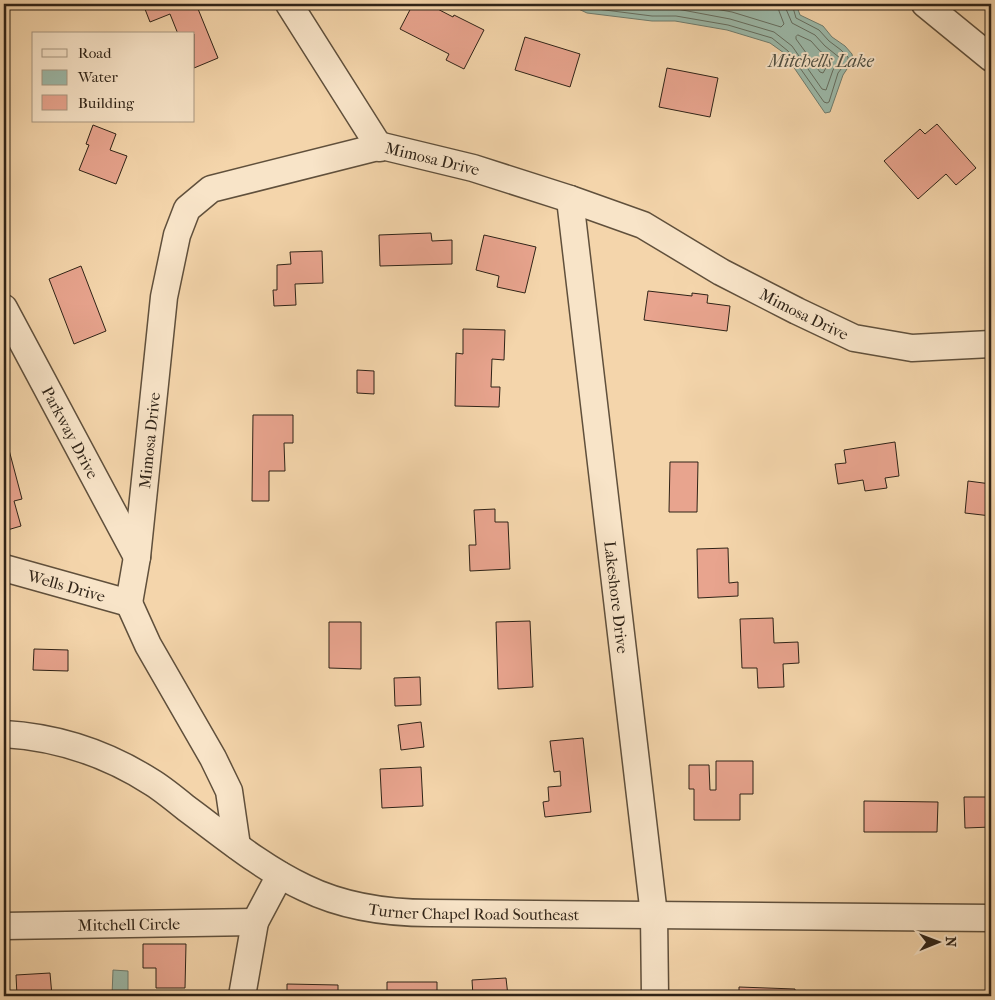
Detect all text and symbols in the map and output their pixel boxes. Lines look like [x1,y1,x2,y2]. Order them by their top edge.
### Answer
legend [32,32,195,122]
text: Road [78,44,112,62]
water label: Mitchells Lake [766,51,874,72]
text: Water [77,68,118,86]
text: Building [78,94,135,112]
street label: Mimosa Drive [383,138,482,180]
street label: Mimosa Drive [756,284,852,344]
street label: Parkway Drive [38,383,102,482]
street label: Mimosa Drive [135,391,164,489]
street label: Lakeshore Drive [600,540,632,655]
street label: Wells Drive [24,566,108,606]
street label: Turner Chapel Road Southeast [367,899,580,924]
street label: Mitchell Circle [78,914,180,935]
north arrow [912,918,962,968]
text: N [942,936,959,948]

